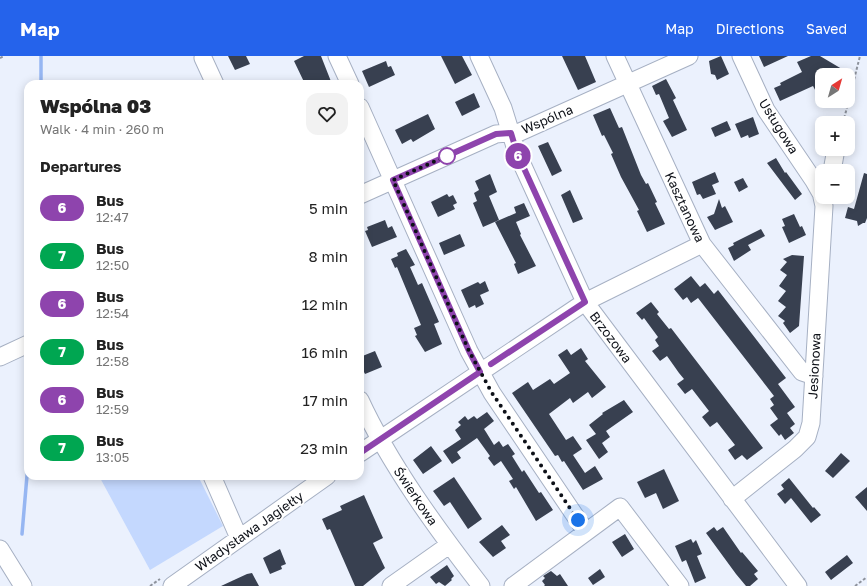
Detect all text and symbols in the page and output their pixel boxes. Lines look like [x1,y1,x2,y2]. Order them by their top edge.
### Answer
text: Map [20,17,60,40]
text: Map [665,20,694,37]
text: Directions [716,20,784,37]
text: Saved [806,20,847,37]
north arrow [815,68,855,108]
map controls [815,68,855,204]
button: heart [306,93,348,135]
text: Wspólna 03 [40,94,151,117]
street label: Usługowa [756,95,802,157]
street label: Wspólna [519,101,575,137]
button: + [815,116,855,156]
text: Walk · 4 min · 260 m [40,121,164,137]
line badge: 6 [505,143,531,169]
unlabelled marker [438,147,456,165]
text: 6 [514,147,522,164]
text: Departures [40,157,121,175]
button: − [815,164,855,204]
street label: Kasztanowa [662,169,708,245]
text: Bus [96,191,124,209]
text: 6 [58,199,66,216]
text: 5 min [309,199,348,217]
text: 12:47 [96,209,129,225]
text: Bus [96,239,124,257]
text: 7 [58,247,66,264]
text: 8 min [309,247,348,265]
text: 12:50 [96,257,129,273]
text: Bus [96,287,124,305]
text: 6 [58,295,66,312]
text: 12 min [302,295,348,313]
text: 12:54 [96,305,129,321]
street label: Brzozowa [586,308,636,366]
street label: Jesionowa [804,333,824,399]
text: Bus [96,335,124,353]
text: 7 [58,343,66,360]
text: 16 min [301,343,348,361]
text: 12:58 [96,353,129,369]
text: Bus [96,383,124,401]
text: 6 [58,391,66,408]
text: 17 min [303,391,348,409]
text: 12:59 [96,401,129,417]
text: Bus [96,431,124,449]
text: 7 [58,439,66,456]
text: 23 min [300,439,348,457]
text: 13:05 [96,449,129,465]
street label: Świerkowa [391,464,441,528]
street label: Władysława Jagiełły [192,487,307,574]
your location [568,510,588,530]

